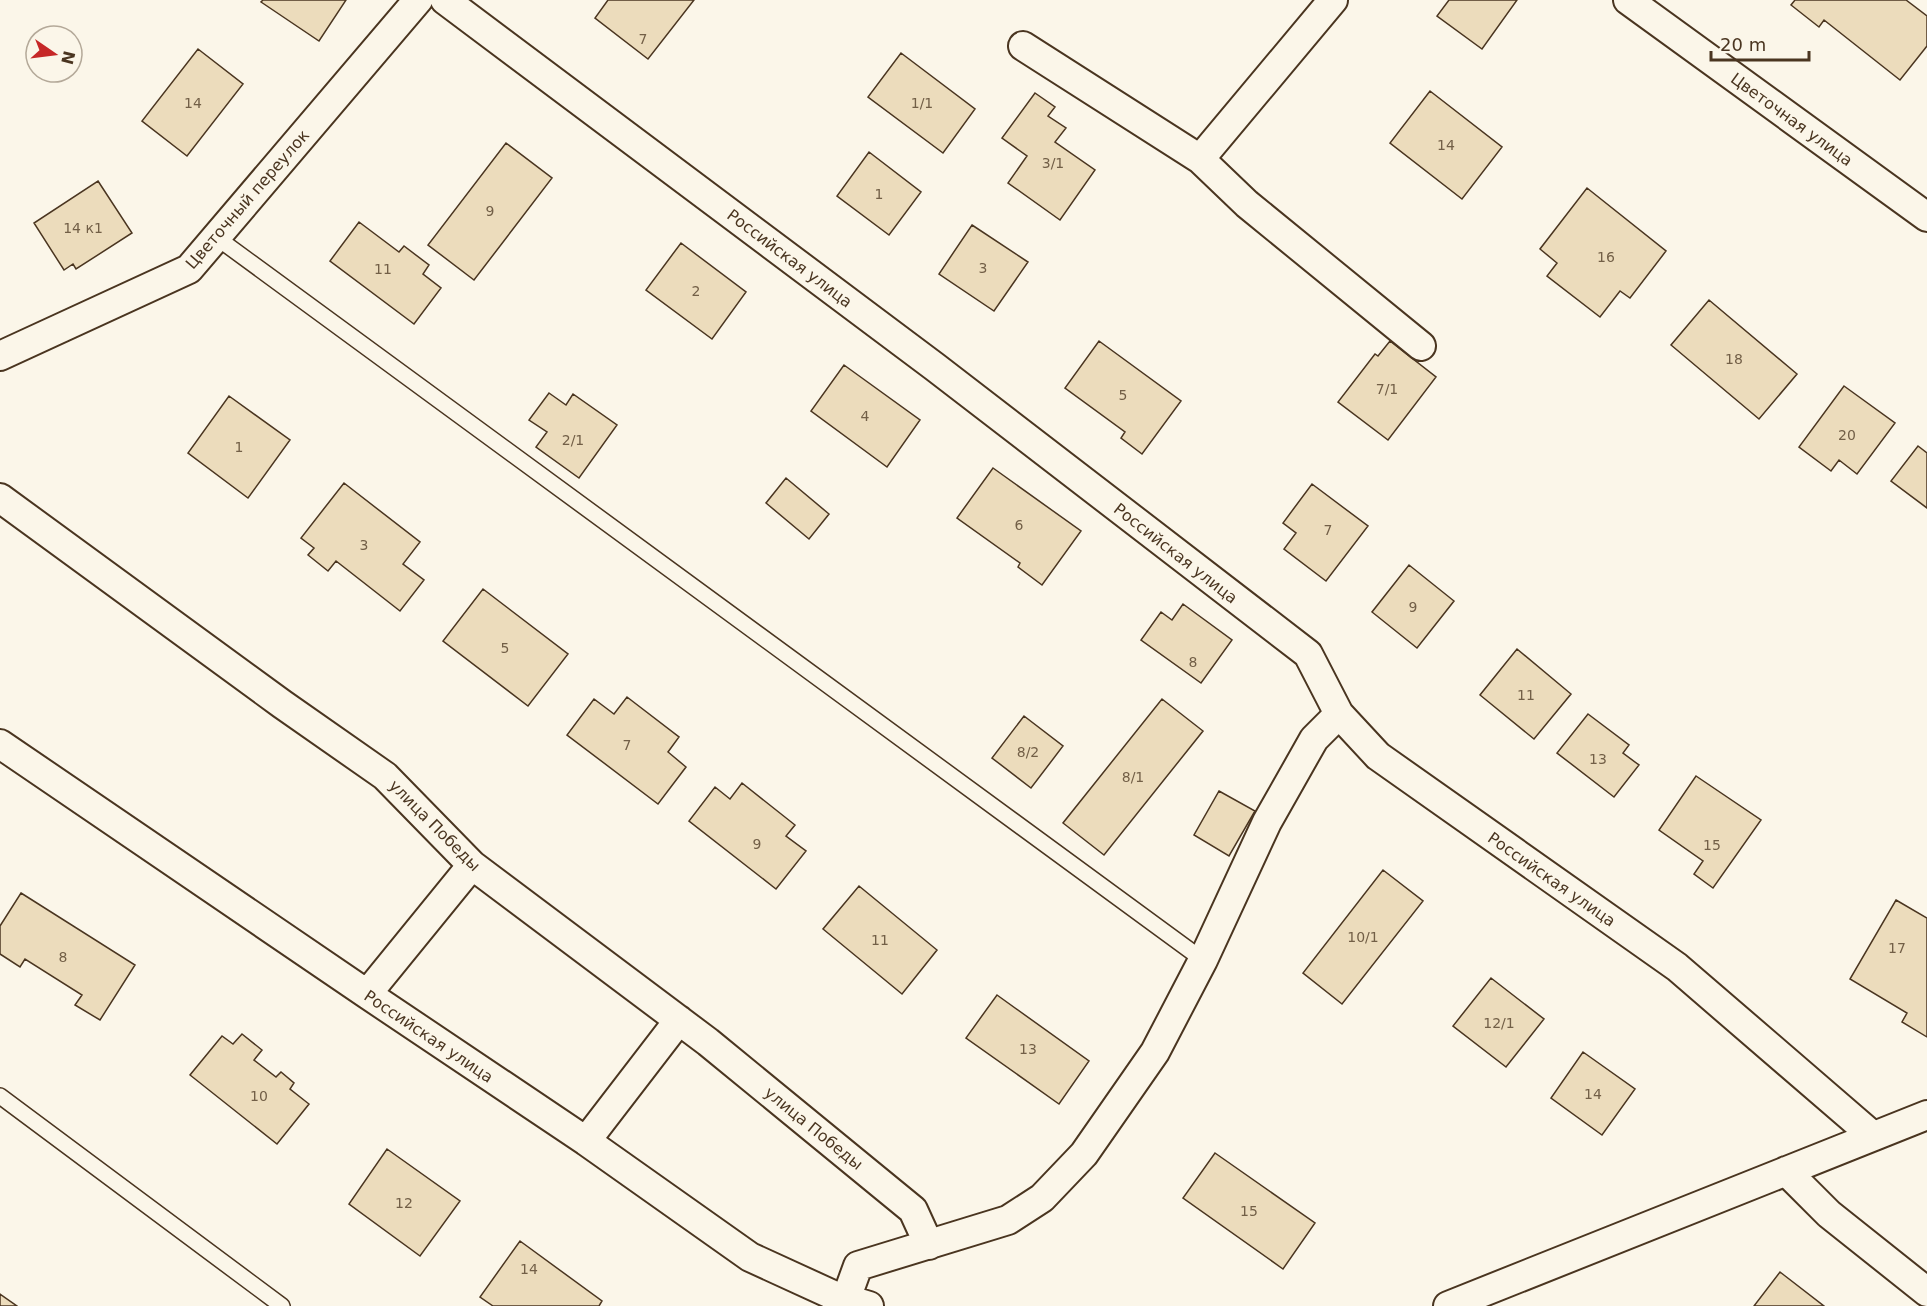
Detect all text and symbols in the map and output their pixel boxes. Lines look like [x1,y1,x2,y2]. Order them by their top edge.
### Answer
north arrow [24,24,84,84]
scale bar [1711,24,1808,62]
house number: 7 [639,31,647,47]
text: 20 m [1720,34,1766,55]
text: N [57,49,79,66]
street label: Цветочная улица [1727,69,1856,170]
house number: 14 [184,95,202,111]
house number: 1/1 [911,95,933,111]
street label: Цветочный переулок [182,126,313,273]
house number: 14 [1437,137,1455,153]
house number: 3/1 [1042,155,1064,171]
house number: 1 [875,186,883,202]
house number: 9 [486,203,494,219]
street label: Российская улица [723,205,856,312]
house number: 14 к1 [63,220,103,236]
house number: 16 [1597,249,1615,265]
house number: 3 [979,260,987,276]
house number: 11 [374,261,392,277]
house number: 2 [692,283,700,299]
house number: 18 [1725,351,1743,367]
house number: 7/1 [1376,381,1398,397]
house number: 5 [1119,387,1127,403]
house number: 4 [861,408,870,424]
house number: 20 [1838,427,1856,443]
house number: 2/1 [562,432,584,448]
house number: 1 [235,439,243,455]
street label: Российская улица [1110,499,1241,608]
house number: 6 [1015,517,1024,533]
house number: 7 [1324,522,1332,538]
house number: 3 [360,537,368,553]
house number: 9 [1409,599,1417,615]
house number: 5 [501,640,509,656]
house number: 8 [1189,654,1197,670]
house number: 11 [1517,687,1535,703]
house number: 7 [623,737,631,753]
house number: 8/2 [1017,744,1039,760]
house number: 13 [1589,751,1607,767]
house number: 8/1 [1122,769,1144,785]
street label: улица Победы [385,776,484,875]
street label: Российская улица [1484,828,1619,931]
house number: 9 [753,836,761,852]
house number: 15 [1703,837,1721,853]
house number: 10/1 [1347,929,1379,945]
house number: 11 [871,932,889,948]
house number: 17 [1888,940,1906,956]
house number: 8 [59,949,67,965]
street label: Российская улица [361,986,497,1087]
house number: 12/1 [1483,1015,1515,1031]
house number: 13 [1019,1041,1037,1057]
street label: улица Победы [761,1083,867,1174]
house number: 14 [1584,1086,1602,1102]
house number: 10 [250,1088,268,1104]
house number: 12 [395,1195,413,1211]
house number: 15 [1240,1203,1258,1219]
house number: 14 [520,1261,538,1277]

